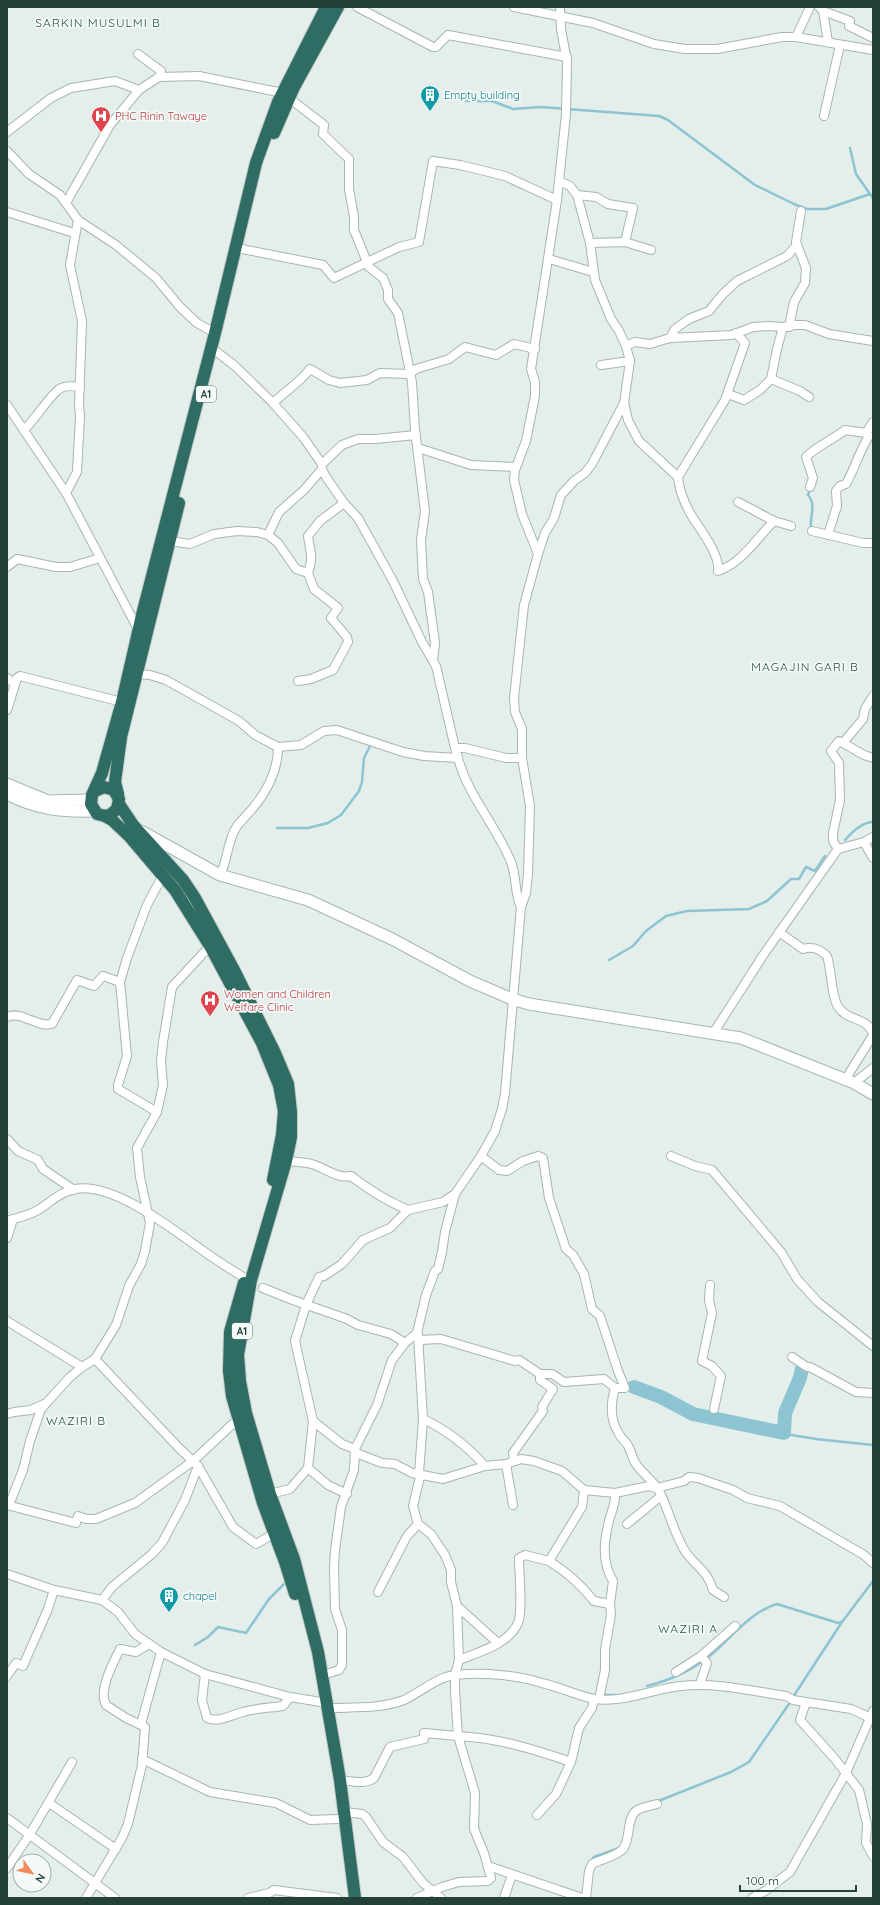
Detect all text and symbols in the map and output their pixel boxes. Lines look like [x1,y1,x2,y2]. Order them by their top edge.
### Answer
district label: SARKIN MUSULMI B [35,15,161,30]
building icon: Empty building [419,84,441,112]
place label: Empty building [444,88,520,102]
hospital icon: PHC Rinin Tawaye [90,105,112,133]
place label: PHC Rinin Tawaye [115,109,207,123]
road number: A1 [196,386,216,402]
district label: MAGAJIN GARI B [751,659,859,674]
place label: Women and Children Welfare Clinic [224,987,331,1014]
hospital icon: Women and Children Welfare Clinic [199,989,221,1017]
road number: A1 [232,1323,252,1339]
district label: WAZIRI B [46,1413,106,1428]
building icon: chapel [158,1585,180,1613]
place label: chapel [183,1589,217,1603]
district label: WAZIRI A [658,1621,718,1636]
north arrow [12,1853,52,1893]
scale bar [740,1867,856,1893]
text: N [32,1871,48,1886]
text: 100 m [746,1873,779,1888]

